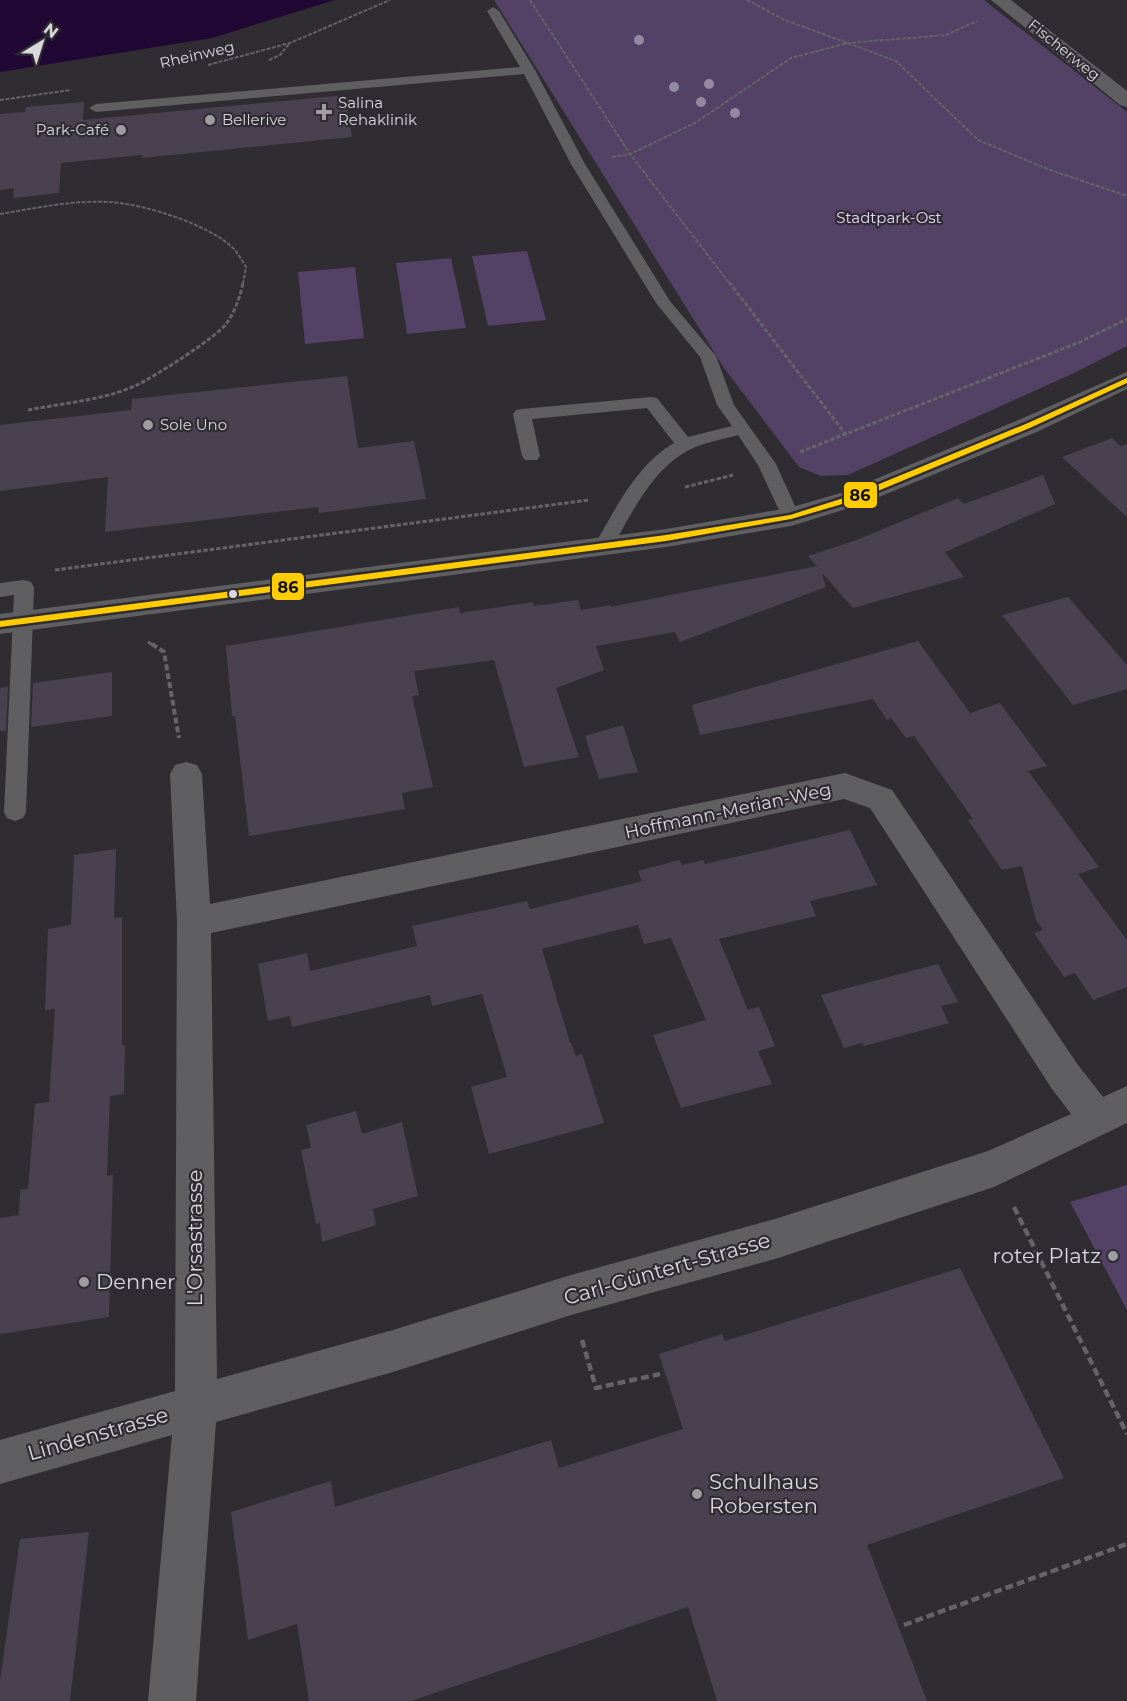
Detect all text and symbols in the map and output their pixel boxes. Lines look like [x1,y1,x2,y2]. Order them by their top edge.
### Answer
north arrow [12,12,72,72]
street label: Fischerweg [1025,15,1104,84]
text: N [40,19,62,42]
street label: Rheinweg [158,37,236,72]
place label: Salina Rehaklinik [338,93,417,129]
marker: Salina Rehaklinik [315,103,333,121]
place label: Bellerive [222,110,286,129]
marker: Bellerive [203,113,217,127]
place label: Park-Café [36,120,109,139]
marker: Park-Café [114,123,128,137]
park label: Stadtpark-Ost [836,208,942,227]
place label: Sole Uno [160,415,227,434]
marker: Sole Uno [141,418,155,432]
line badge: 86 [843,481,878,509]
text: 86 [850,486,870,505]
line badge: 86 [271,572,305,601]
text: 86 [278,578,298,597]
unlabelled marker [227,588,239,600]
street label: Hoffmann-Merian-Weg [623,778,833,844]
street label: L'Orsastrasse [182,1170,207,1306]
street label: Carl-Güntert-Strasse [561,1227,773,1310]
place label: roter Platz [993,1243,1101,1268]
marker: roter Platz [1106,1249,1120,1263]
place label: Denner [96,1269,176,1294]
marker: Denner [77,1275,91,1289]
street label: Lindenstrasse [25,1401,171,1466]
place label: Schulhaus Robersten [709,1469,818,1518]
marker: Schulhaus Robersten [690,1487,704,1501]

